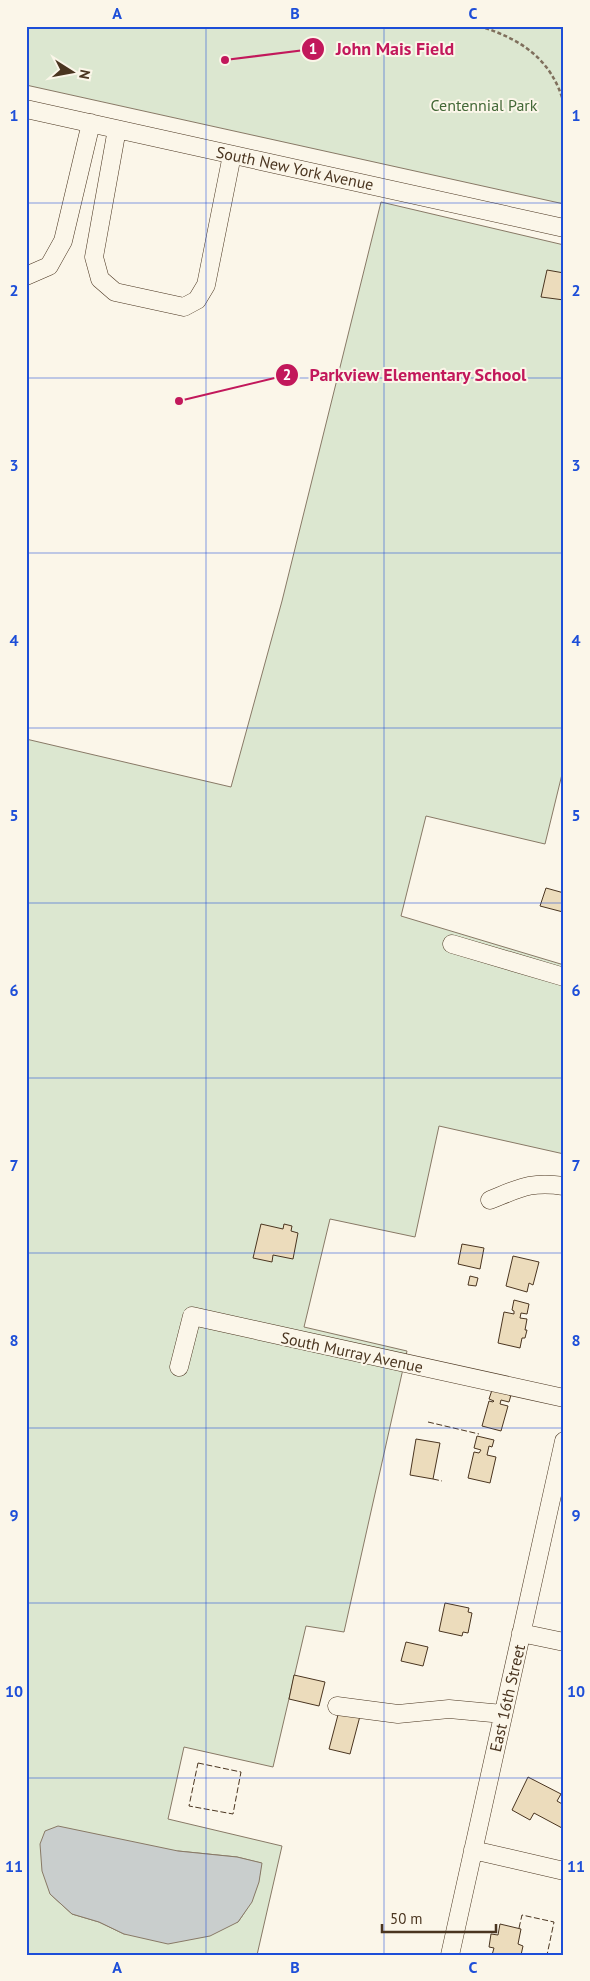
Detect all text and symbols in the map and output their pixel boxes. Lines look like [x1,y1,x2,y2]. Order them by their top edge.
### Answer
text: A [112,3,122,23]
text: B [290,3,300,23]
text: C [469,3,478,23]
callout: John Mais Field [301,32,464,65]
text: John Mais Field [335,37,454,60]
text: 1 [309,39,317,58]
north arrow [48,48,98,98]
text: N [75,68,94,81]
park label: Centennial Park [431,95,538,115]
text: 1 [9,105,19,125]
text: 1 [571,105,581,125]
street label: South New York Avenue [214,142,376,194]
text: 2 [9,280,19,300]
text: 2 [571,280,581,300]
callout: Parkview Elementary School [274,359,537,392]
text: Parkview Elementary School [310,363,527,386]
text: 2 [283,365,291,384]
text: 3 [9,455,19,475]
text: 3 [571,455,581,475]
text: 4 [9,630,19,650]
text: 4 [571,630,581,650]
text: 5 [9,805,19,825]
text: 5 [571,805,581,825]
text: 6 [9,980,19,1000]
text: 6 [571,980,581,1000]
text: 7 [9,1155,19,1175]
text: 7 [571,1155,581,1175]
street label: South Murray Avenue [279,1327,425,1377]
text: 8 [9,1330,19,1350]
text: 8 [571,1330,581,1350]
text: 9 [9,1505,19,1525]
text: 9 [571,1505,581,1525]
street label: East 16th Street [485,1642,529,1754]
text: 10 [5,1681,23,1701]
text: 10 [567,1681,585,1701]
text: 11 [5,1856,23,1876]
text: 11 [567,1856,585,1876]
scale bar [382,1901,496,1933]
text: 50 m [390,1909,423,1928]
text: A [112,1957,122,1977]
text: B [290,1957,300,1977]
text: C [469,1957,478,1977]

